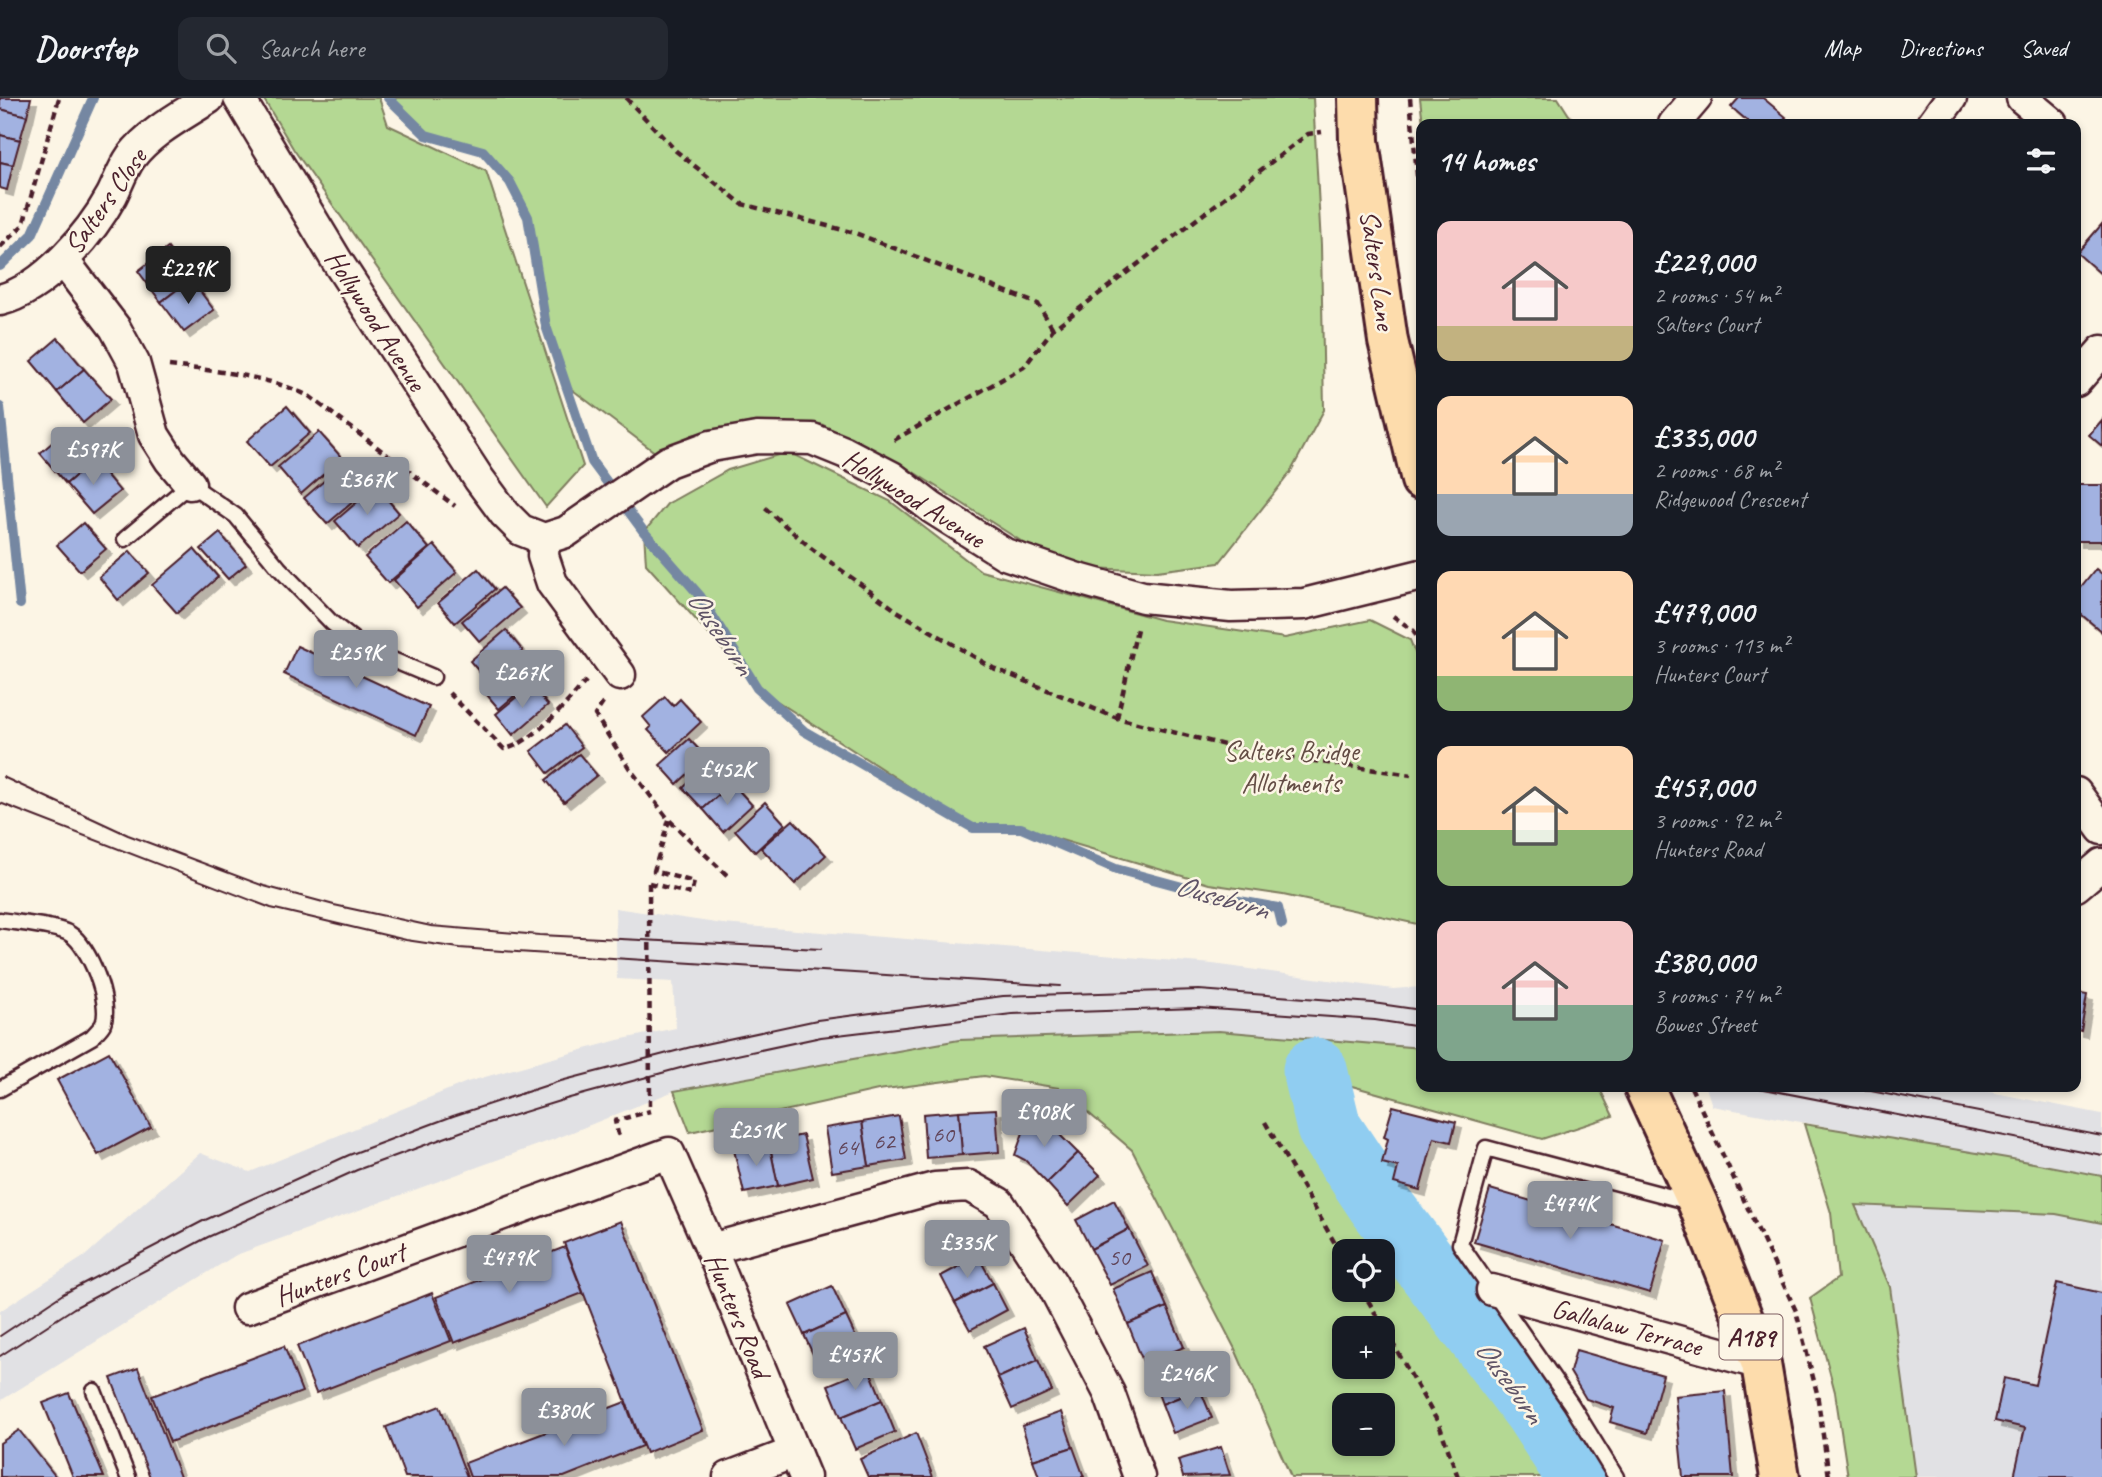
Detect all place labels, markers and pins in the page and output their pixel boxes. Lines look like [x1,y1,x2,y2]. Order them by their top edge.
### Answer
pin: £229K [139,246,237,306]
pin: £597K [44,428,142,487]
pin: £367K [318,458,416,517]
pin: £259K [307,630,405,690]
pin: £267K [473,650,571,710]
pin: £452K [678,748,776,807]
pin: £908K [995,1090,1093,1149]
pin: £251K [707,1108,805,1168]
pin: £474K [1521,1182,1619,1241]
pin: £335K [918,1220,1016,1280]
pin: £479K [460,1236,558,1295]
pin: £457K [806,1332,904,1392]
pin: £246K [1138,1352,1236,1411]
pin: £380K [515,1388,613,1448]

